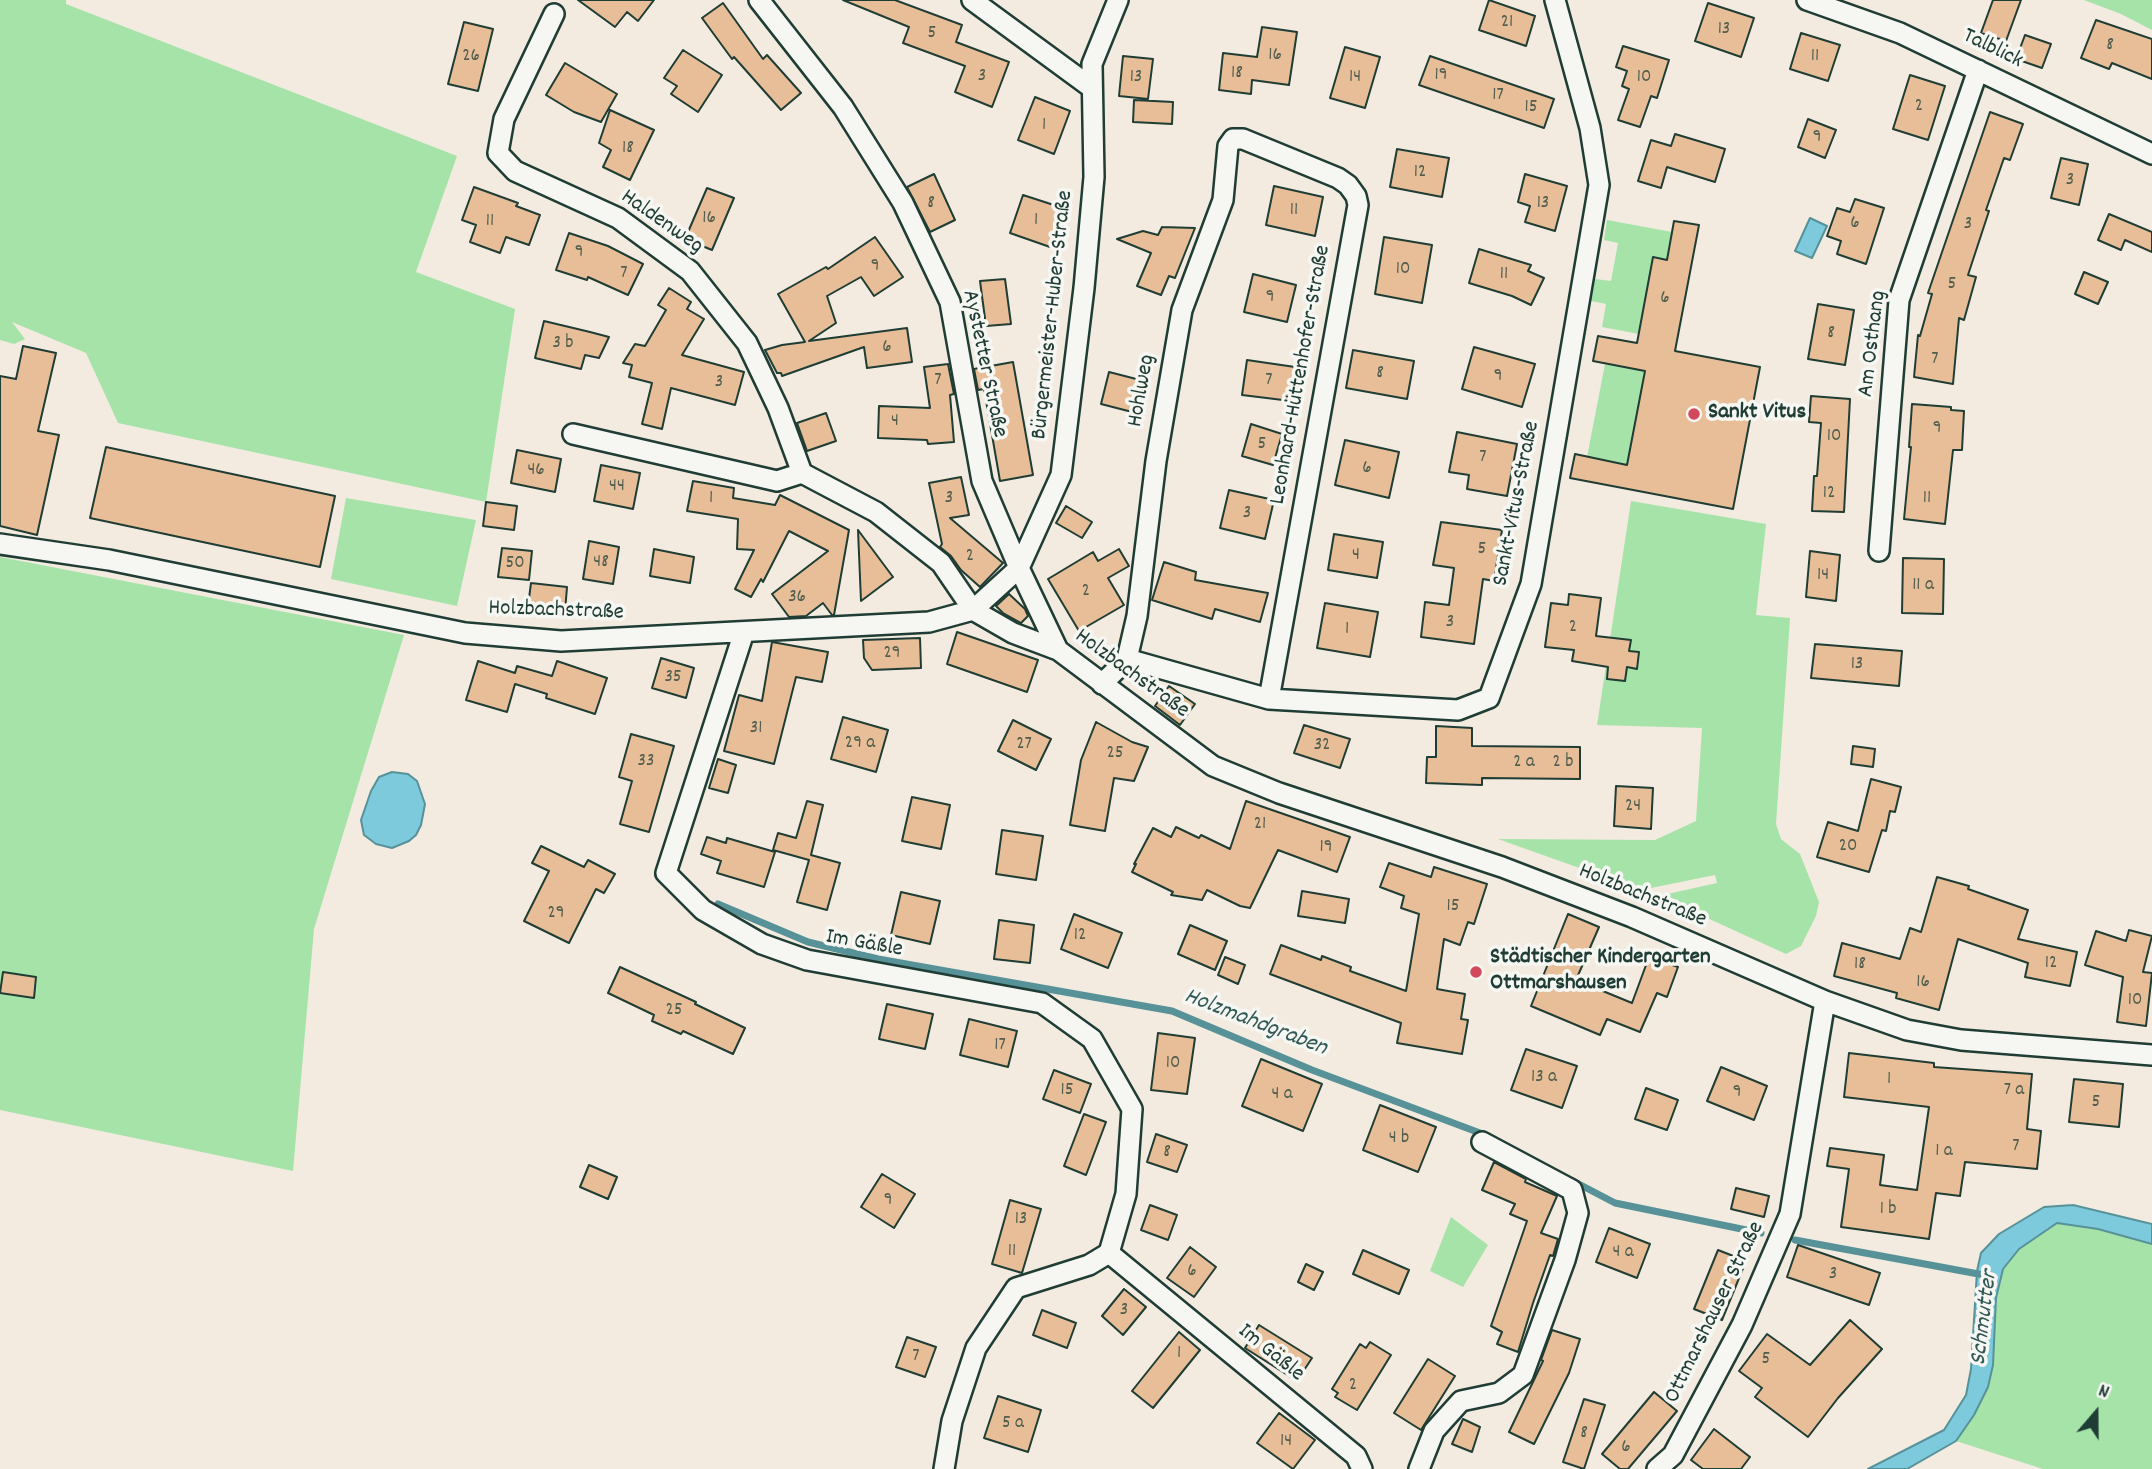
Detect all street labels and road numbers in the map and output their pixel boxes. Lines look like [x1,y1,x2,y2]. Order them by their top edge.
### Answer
street label: Talblick [1957,24,2027,76]
street label: Haldenweg [614,185,708,261]
street label: Bürgermeister-Huber-Straße [1027,189,1081,441]
street label: Leonhard-Hüttenhofer-Straße [1266,243,1338,507]
street label: Aystetter Straße [954,288,1012,440]
street label: Am Osthang [1854,289,1894,399]
street label: Hohlweg [1123,353,1163,429]
street label: Sankt-Vitus-Straße [1488,419,1548,589]
street label: Holzbachstraße [488,596,624,628]
street label: Holzbachstraße [1068,624,1194,726]
street label: Holzbachstraße [1574,859,1710,935]
street label: Im Gäßle [823,925,905,965]
street label: Ottmarshauser Straße [1660,1218,1772,1408]
street label: Im Gäßle [1231,1319,1309,1389]

